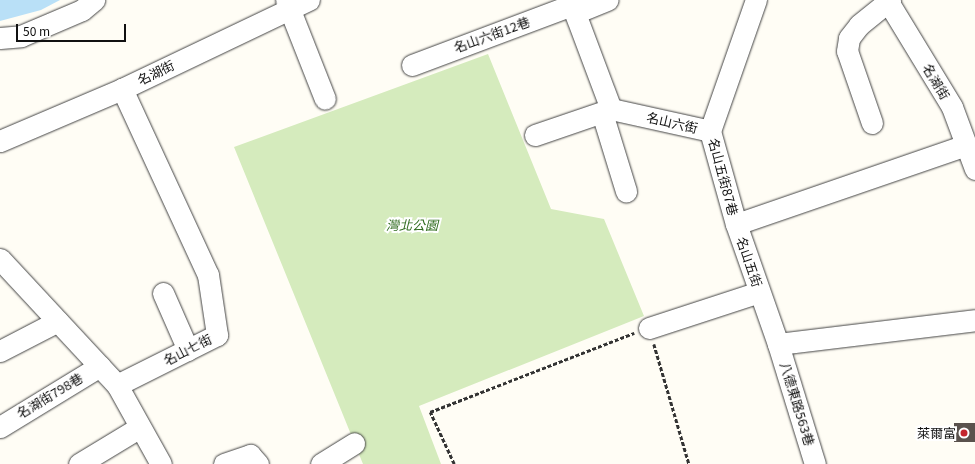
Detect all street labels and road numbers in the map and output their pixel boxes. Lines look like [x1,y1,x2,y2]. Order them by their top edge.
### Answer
street label: 名山六街12巷 [452,14,532,56]
street label: 名湖街 [135,57,177,89]
street label: 名湖街 [919,61,953,103]
street label: 名山六街 [645,110,699,136]
street label: 名山五街87巷 [705,137,741,217]
street label: 名山五街 [733,235,765,289]
street label: 名山七街 [161,331,215,369]
street label: 八德東路563巷 [777,360,817,448]
street label: 名湖街798巷 [14,370,86,422]

